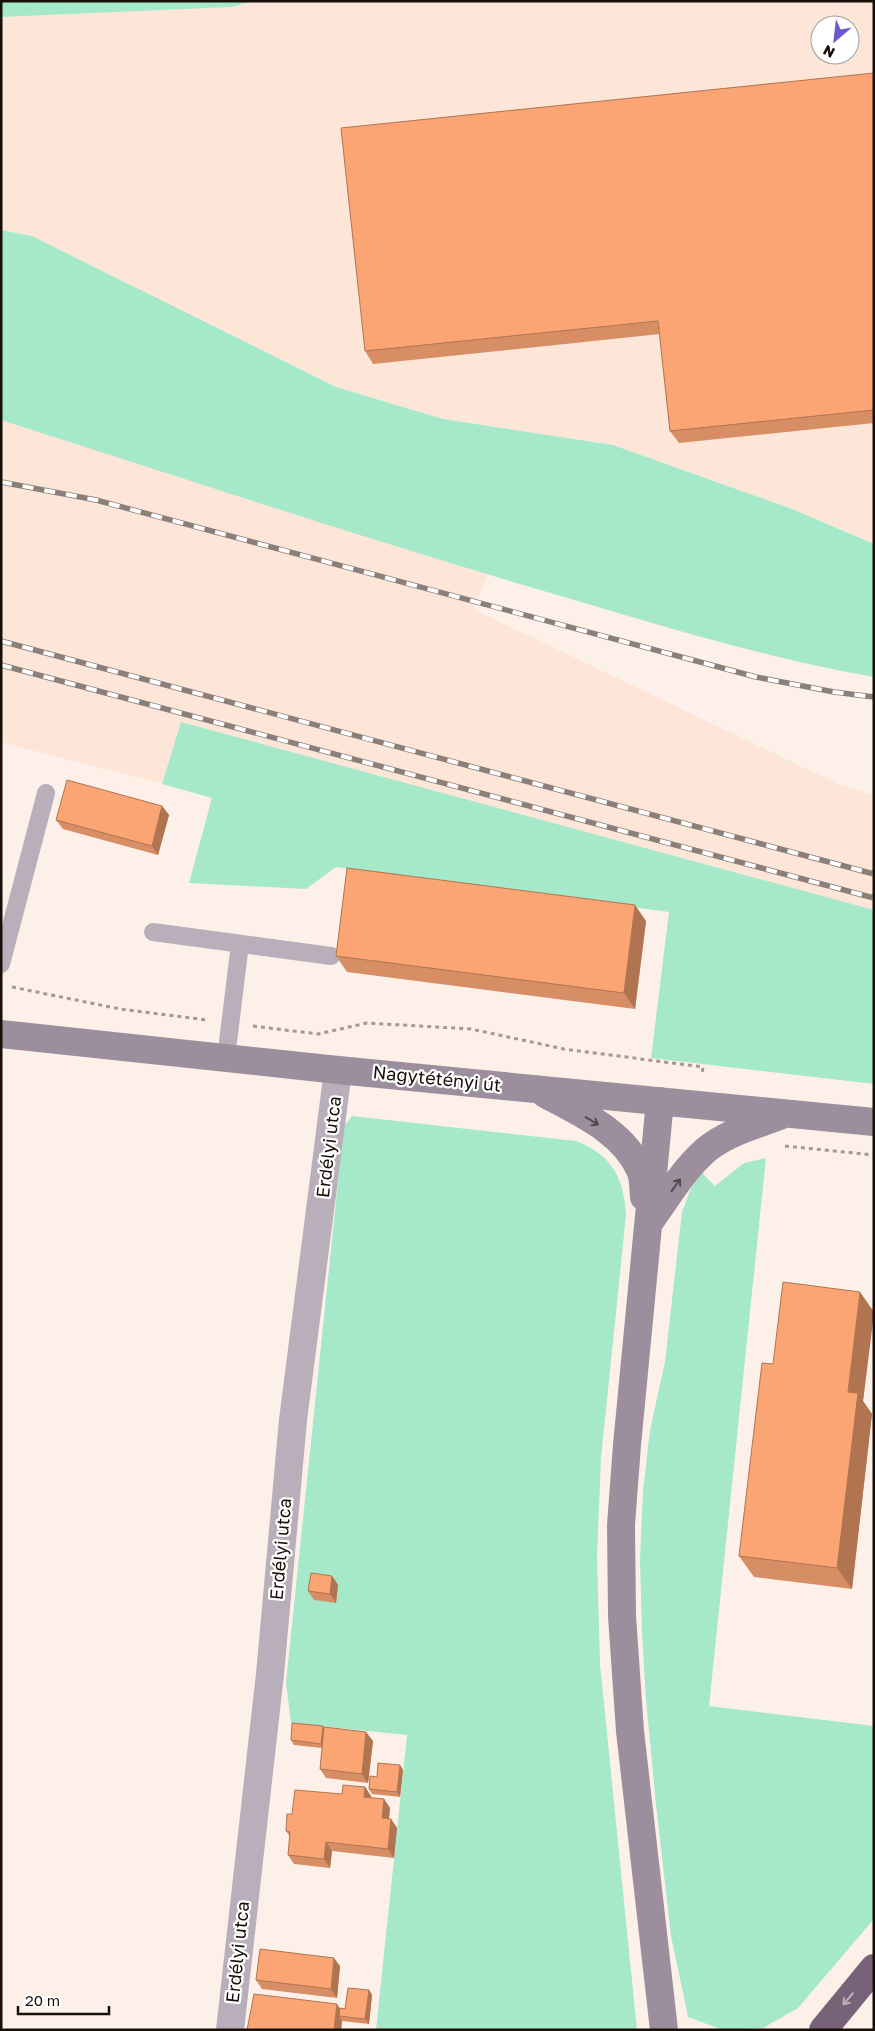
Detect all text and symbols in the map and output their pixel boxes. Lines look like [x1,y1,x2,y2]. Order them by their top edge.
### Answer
north arrow [810,15,860,65]
text: N [820,42,837,62]
street label: Nagytétényi út [372,1060,502,1096]
street label: Erdélyi utca [311,1095,345,1199]
one-way arrow [585,1116,599,1126]
one-way arrow [671,1178,681,1192]
street label: Erdélyi utca [265,1497,295,1601]
street label: Erdélyi utca [221,1900,253,2004]
scale bar [18,1984,109,2016]
text: 20 m [25,1991,60,2009]
one-way arrow [843,1992,854,2005]

